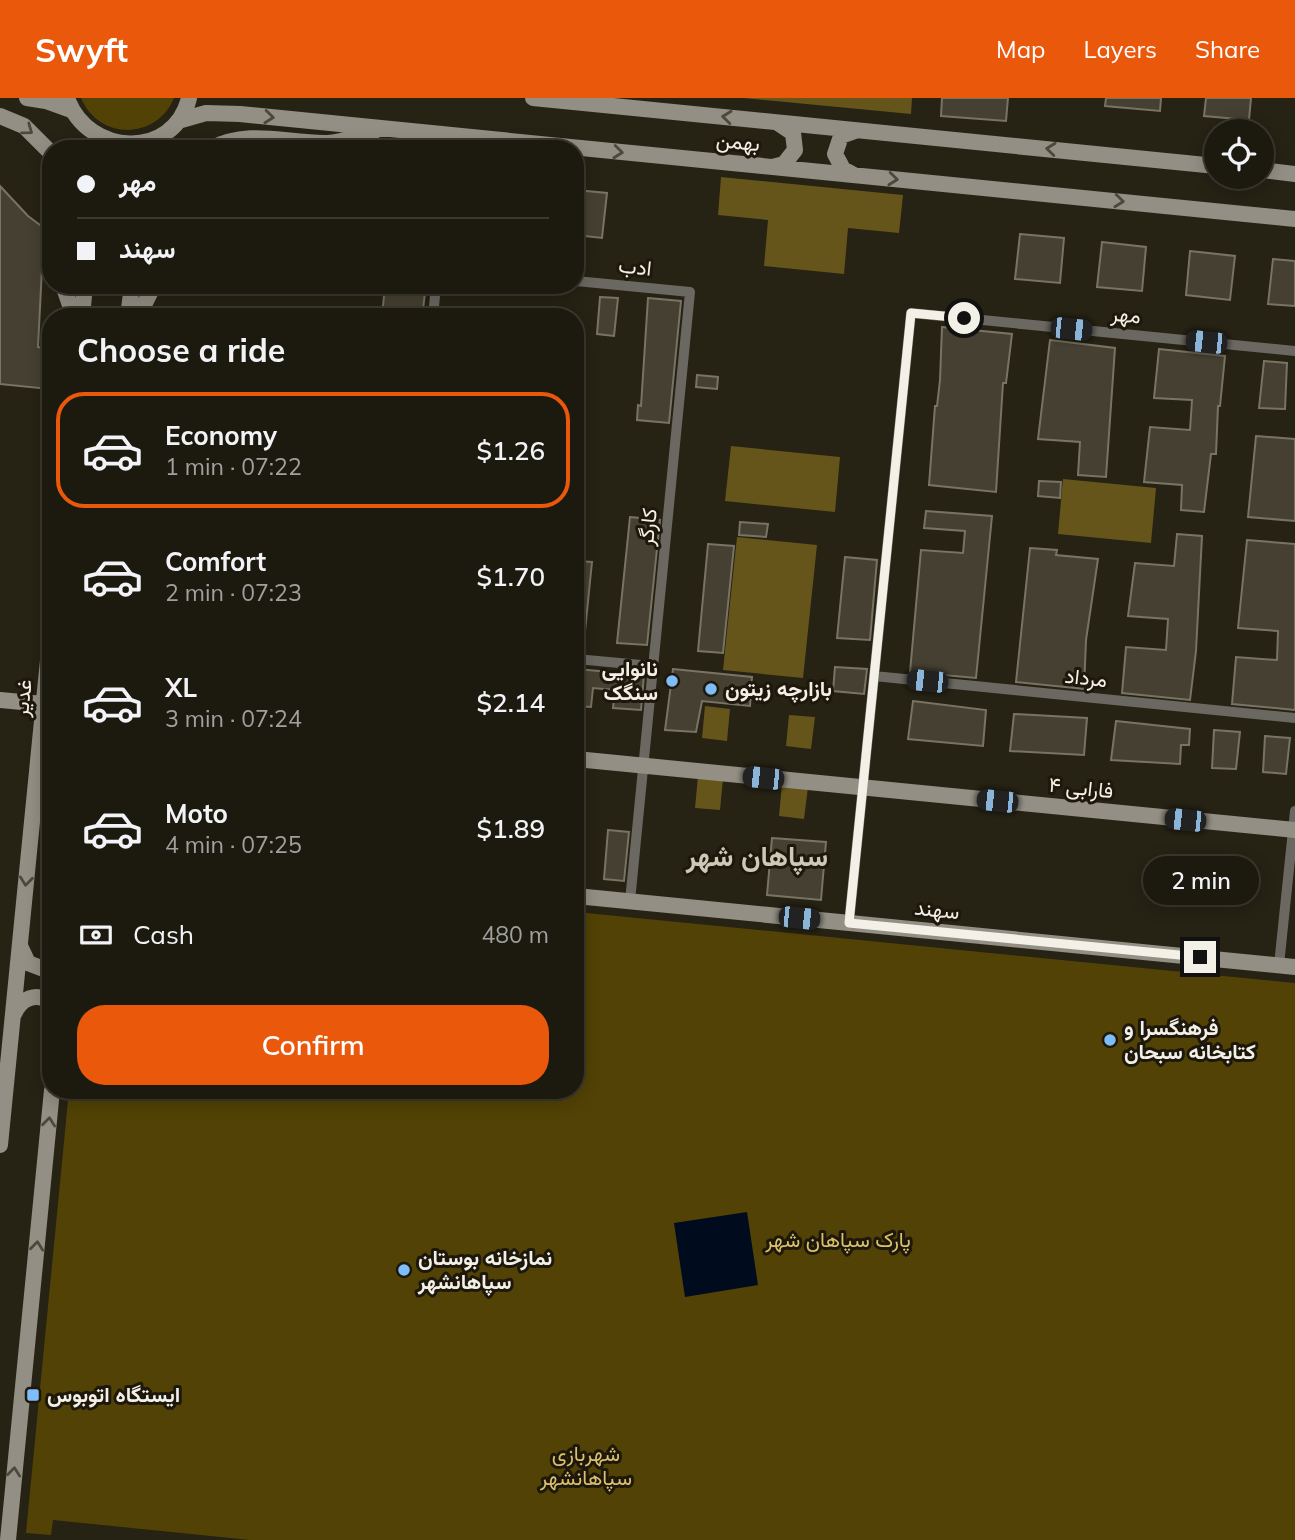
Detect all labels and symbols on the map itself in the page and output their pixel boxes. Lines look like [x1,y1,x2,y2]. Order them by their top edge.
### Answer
one-way arrow [264,109,275,124]
one-way arrow [721,110,732,125]
one-way arrow [20,122,33,135]
street label: بهمن [715,126,761,157]
one-way arrow [1045,142,1057,157]
one-way arrow [612,144,624,159]
one-way arrow [888,171,899,186]
one-way arrow [1113,194,1125,209]
street label: ادب [617,251,653,281]
street label: مهر [1109,299,1142,329]
route start [948,302,980,334]
car [1050,316,1093,342]
car [1185,329,1228,355]
street label: کارگر [632,507,663,548]
place label: نانوایی سنگک [601,655,658,705]
street label: مرداد [1063,662,1109,693]
car [906,668,949,694]
marker: نانوایی سنگک [664,673,680,689]
place label: بازارچه زیتون [725,675,832,703]
street label: غدیر [7,678,38,719]
marker: بازارچه زیتون [703,681,719,697]
car [742,765,785,791]
street label: فارابی ۴ [1047,771,1115,804]
car [976,788,1019,814]
car [1164,807,1207,833]
district label: سپاهان شهر [685,838,828,876]
callout: 2 min [1142,856,1258,904]
one-way arrow [19,876,34,887]
street label: سهند [913,894,961,925]
car [778,905,821,931]
route end [1184,941,1216,973]
place label: فرهنگسرا و کتابخانه سبحان [1124,1014,1256,1064]
marker: فرهنگسرا و کتابخانه سبحان [1102,1032,1118,1048]
one-way arrow [41,1116,56,1127]
park label: پارک سپاهان شهر [764,1226,911,1254]
one-way arrow [29,1240,44,1251]
place label: نمازخانه بوستان سپاهانشهر [417,1244,552,1296]
marker: نمازخانه بوستان سپاهانشهر [396,1262,412,1278]
place label: ایستگاه اتوبوس [47,1381,180,1408]
marker: ایستگاه اتوبوس [25,1387,41,1403]
park label: شهربازی سپاهانشهر [539,1440,632,1492]
one-way arrow [7,1466,22,1478]

